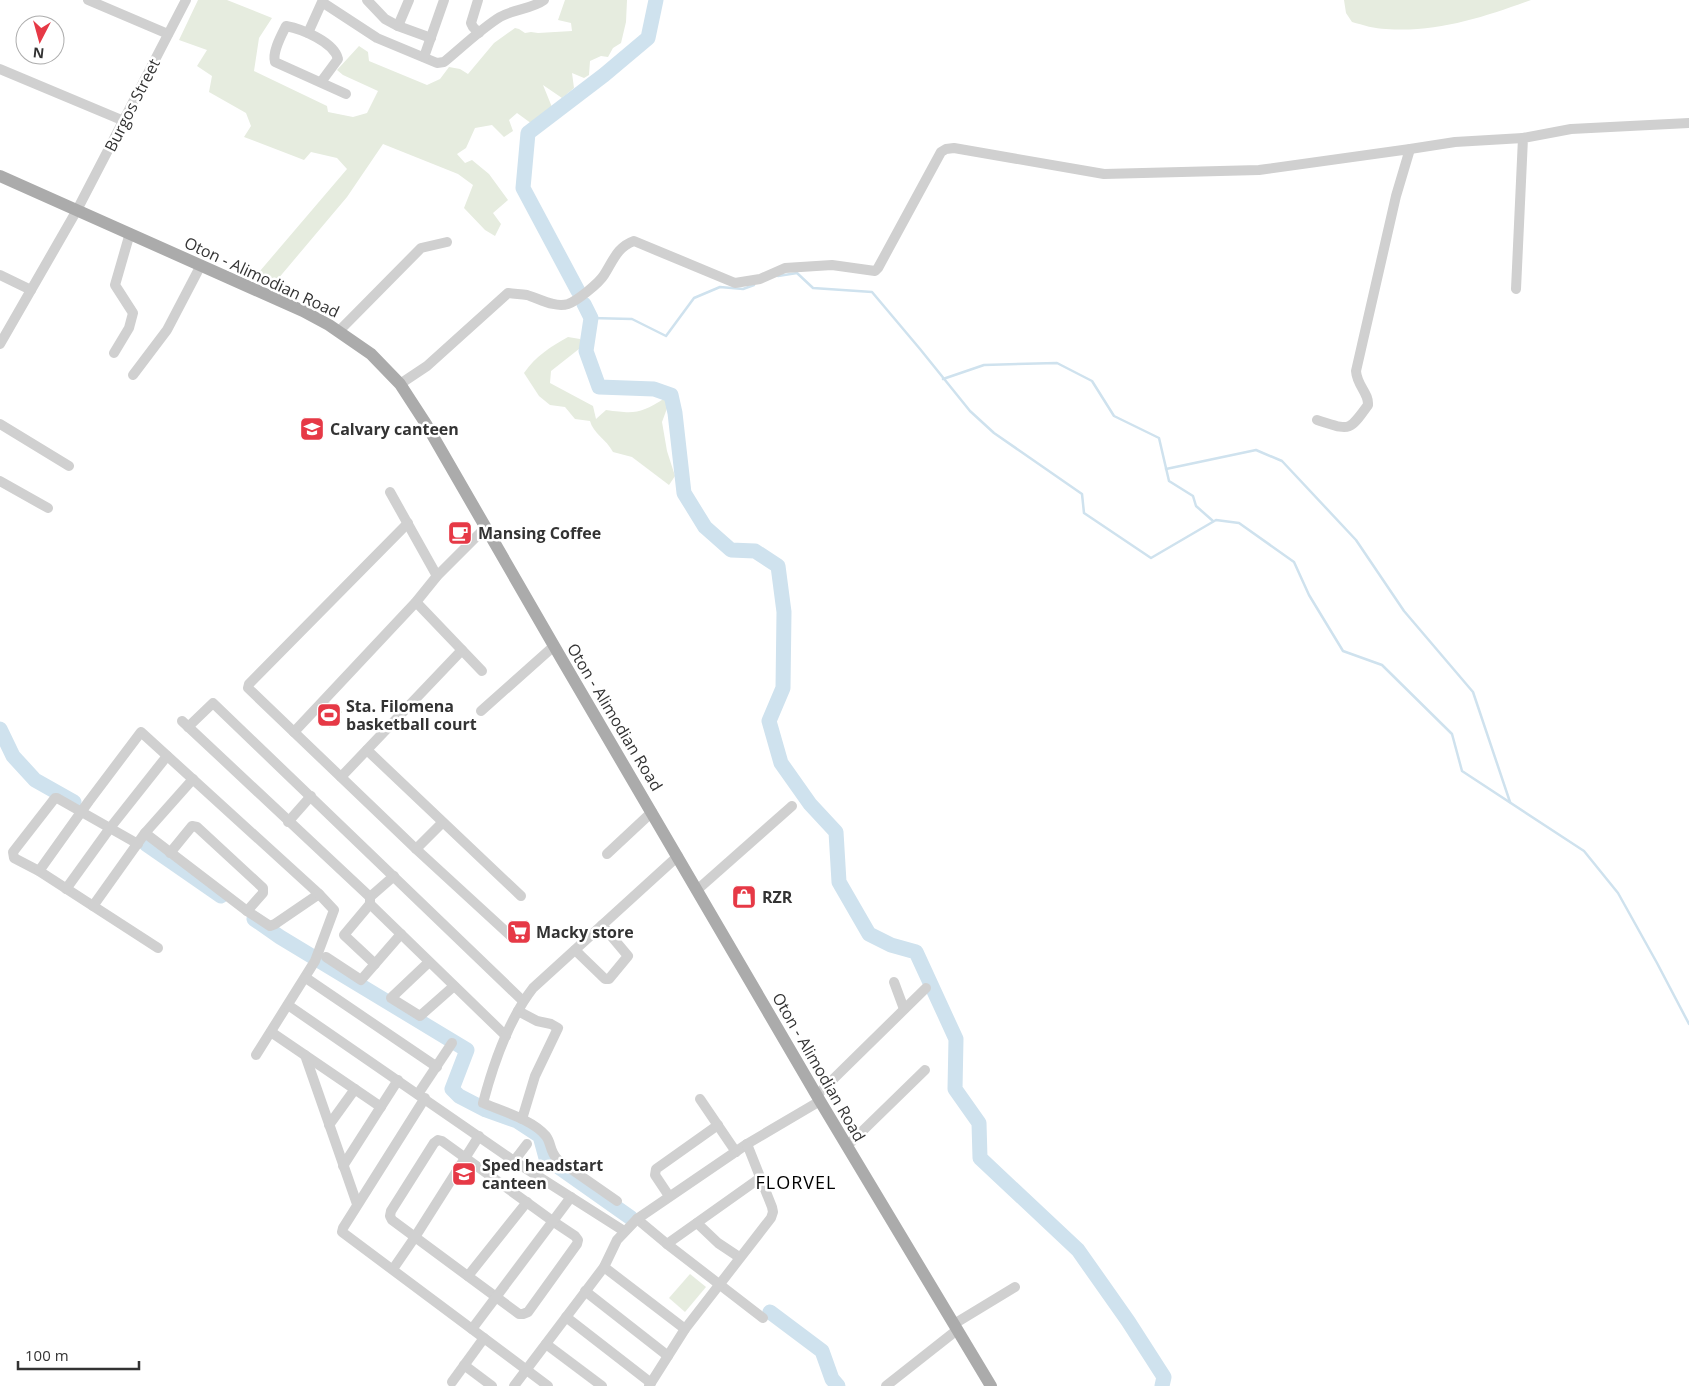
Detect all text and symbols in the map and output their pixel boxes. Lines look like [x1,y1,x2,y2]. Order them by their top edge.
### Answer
north arrow [15,15,65,65]
text: N [32,43,45,63]
street label: Burgos Street [99,55,165,155]
street label: Oton - Alimodian Road [181,231,343,323]
school or university icon: Calvary canteen [299,416,325,442]
place label: Calvary canteen [330,418,459,440]
cafe icon: Mansing Coffee [447,520,473,546]
place label: Mansing Coffee [478,522,601,544]
street label: Oton - Alimodian Road [562,639,668,795]
place label: Sta. Filomena basketball court [346,695,477,735]
sports icon: Sta. Filomena basketball court [316,702,342,728]
shop icon: RZR [731,884,757,910]
place label: RZR [762,886,793,908]
supermarket icon: Macky store [506,919,532,945]
place label: Macky store [536,921,634,943]
street label: Oton - Alimodian Road [767,989,871,1145]
place label: Sped headstart canteen [482,1154,603,1194]
school or university icon: Sped headstart canteen [451,1161,477,1187]
district label: FLORVEL [756,1170,836,1194]
scale bar [18,1338,139,1370]
text: 100 m [25,1345,69,1365]

